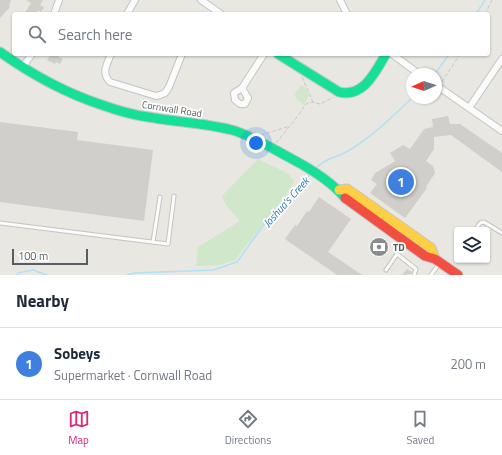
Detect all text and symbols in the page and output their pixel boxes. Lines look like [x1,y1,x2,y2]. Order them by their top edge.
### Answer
search box [12,12,490,56]
icon: search [26,23,48,45]
text: Search here [58,23,132,46]
north arrow [406,68,442,104]
street label: Cornwall Road [141,97,203,121]
your location [246,133,266,153]
pin: 1 [388,167,414,197]
water label: Joshua's Creek [259,173,314,231]
map controls [454,227,490,263]
button: layers [454,227,490,263]
bank icon: TD [368,236,390,258]
place label: TD [393,240,405,255]
scale bar [12,247,88,266]
text: 100 m [18,248,48,264]
text: Nearby [16,288,69,314]
text: Sobeys [54,342,100,365]
text: 1 [25,354,33,374]
text: 200 m [450,354,486,374]
text: Supermarket · Cornwall Road [54,365,212,385]
tab: Map [68,408,90,448]
tab: Directions [225,408,271,448]
tab: Saved [406,408,434,448]

